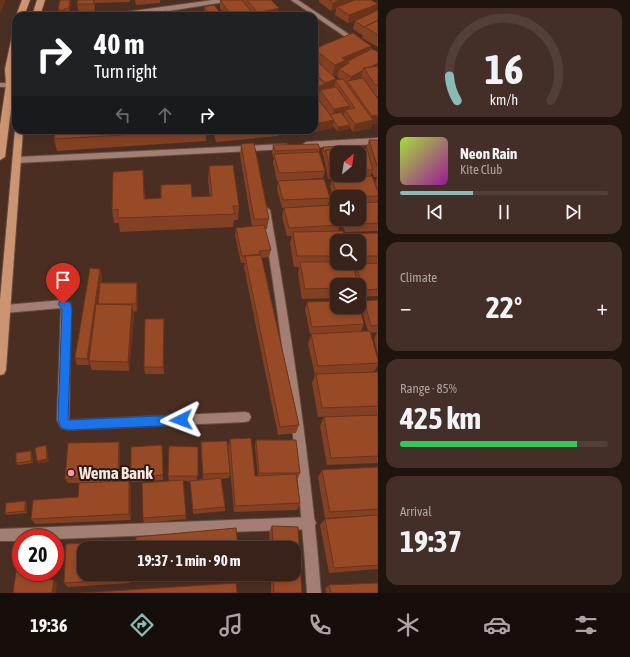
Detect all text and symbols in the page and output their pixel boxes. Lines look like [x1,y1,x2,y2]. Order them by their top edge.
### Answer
icon: right [28,28,80,80]
text: 40 m [94,28,144,60]
text: 16 [484,44,524,92]
text: Turn right [94,61,157,82]
text: km/h [490,91,518,107]
icon: left [112,104,134,126]
icon: ahead [154,104,176,126]
icon: right [196,104,218,126]
text: Neon Rain [460,145,517,162]
north arrow [330,146,366,182]
map controls [330,146,366,314]
text: Kite Club [460,162,502,177]
button: sound [330,190,366,226]
icon: previous [424,201,446,223]
icon: pause [493,201,515,223]
icon: next [562,201,584,223]
button: search [330,234,366,270]
pin [46,263,80,304]
icon: arrive [52,269,74,291]
text: Climate [400,270,437,285]
button: layers [330,278,366,314]
text: 22° [486,290,522,324]
text: − [400,294,411,320]
text: + [597,294,608,320]
text: Range · 85% [400,381,457,396]
position arrow [160,399,202,441]
text: 425 km [400,401,481,435]
place label: Wema Bank [78,463,153,483]
marker: Wema Bank [66,468,76,478]
text: Arrival [400,504,432,519]
text: 19:37 [400,524,462,558]
speed limit sign: 20 [12,529,64,581]
text: 19:37 · 1 min · 90 m [137,552,241,569]
icon: directions [128,611,156,639]
icon: music [217,611,245,639]
icon: phone [306,611,334,639]
icon: climate [394,611,422,639]
icon: car [483,611,511,639]
icon: filters [572,611,600,639]
text: 19:36 [30,615,67,636]

